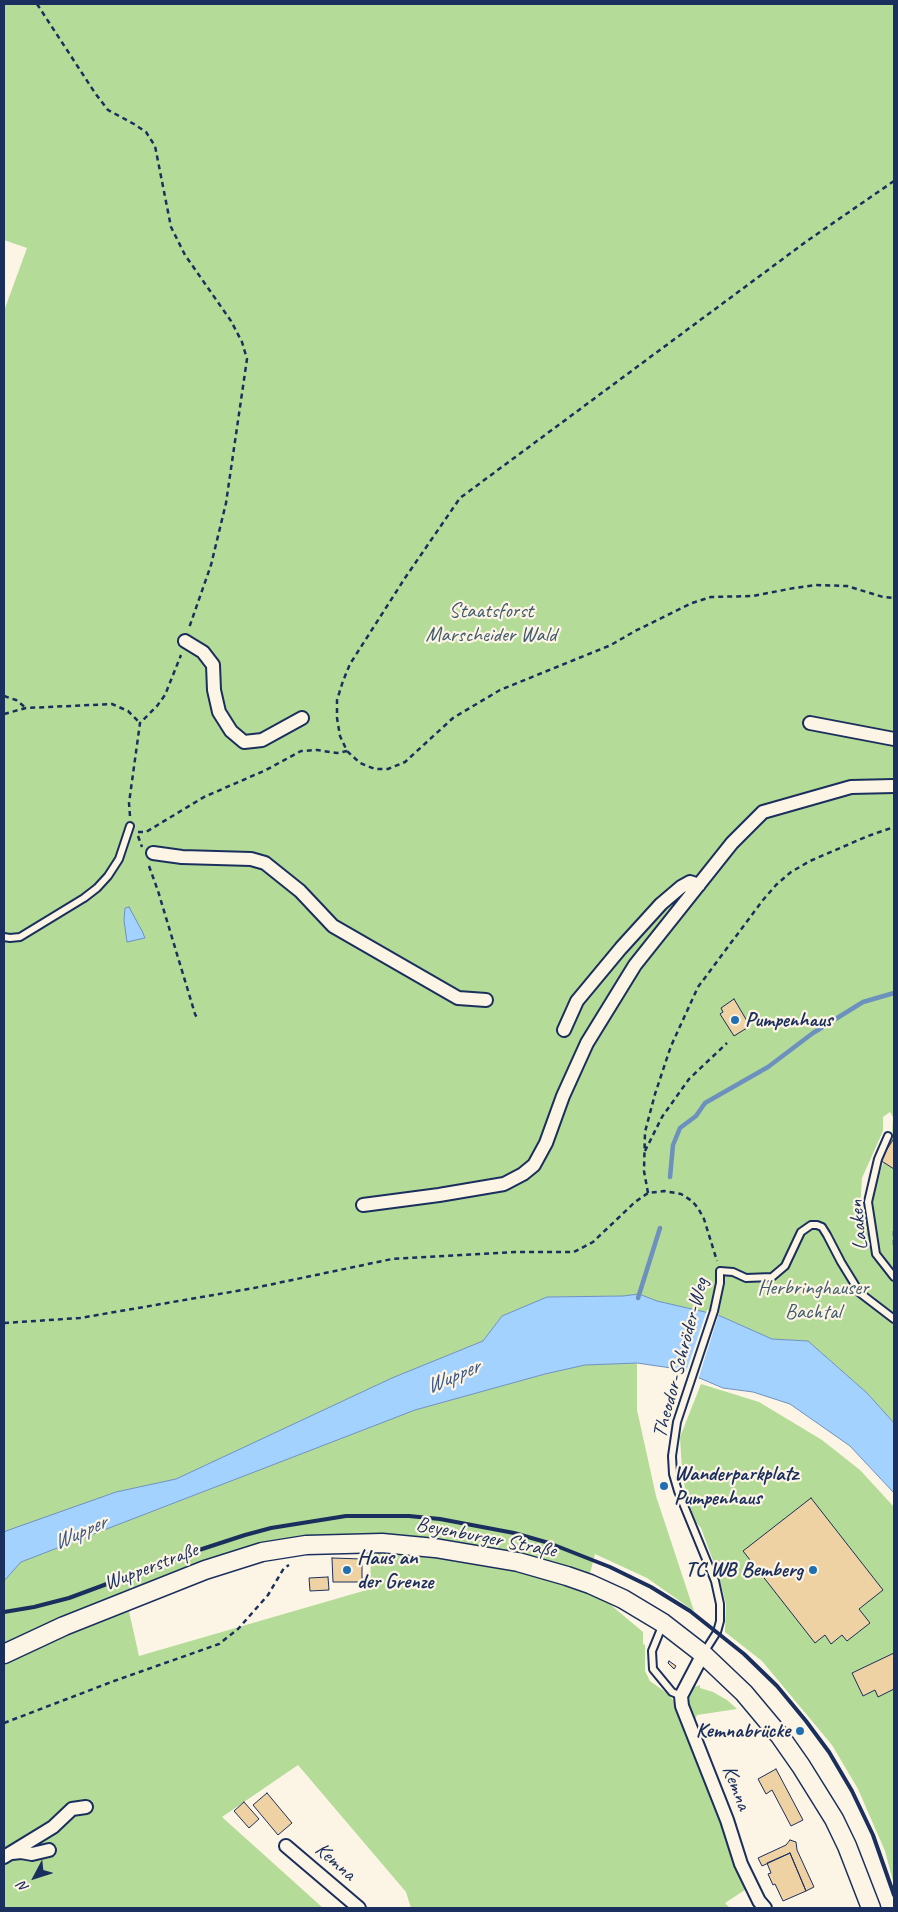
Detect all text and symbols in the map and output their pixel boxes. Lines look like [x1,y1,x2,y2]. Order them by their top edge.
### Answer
park label: Staatsforst Marscheider Wald [425,598,557,648]
place label: Pumpenhaus [745,1007,832,1033]
marker: Pumpenhaus [729,1014,741,1026]
street label: Laaken [844,1199,874,1251]
street label: Theodor-Schröder-Weg [647,1275,715,1441]
park label: Herbringhauser Bachtal [757,1275,869,1325]
water label: Wupper [422,1354,484,1400]
place label: Wanderparkplatz Pumpenhaus [674,1461,798,1511]
marker: Wanderparkplatz Pumpenhaus [658,1480,670,1492]
water label: Wupper [49,1510,111,1556]
street label: Beyenburger Straße [414,1512,558,1564]
street label: Wupperstraße [100,1538,202,1596]
place label: Haus an der Grenze [357,1545,433,1595]
place label: TC WB Bemberg [685,1557,803,1583]
marker: Haus an der Grenze [341,1564,353,1576]
marker: TC WB Bemberg [807,1564,819,1576]
place label: Kemnabrücke [696,1718,790,1744]
marker: Kemnabrücke [794,1725,806,1737]
street label: Kemna [716,1762,756,1814]
street label: Kemna [309,1837,361,1887]
north arrow [10,1852,60,1902]
text: N [14,1878,32,1896]

